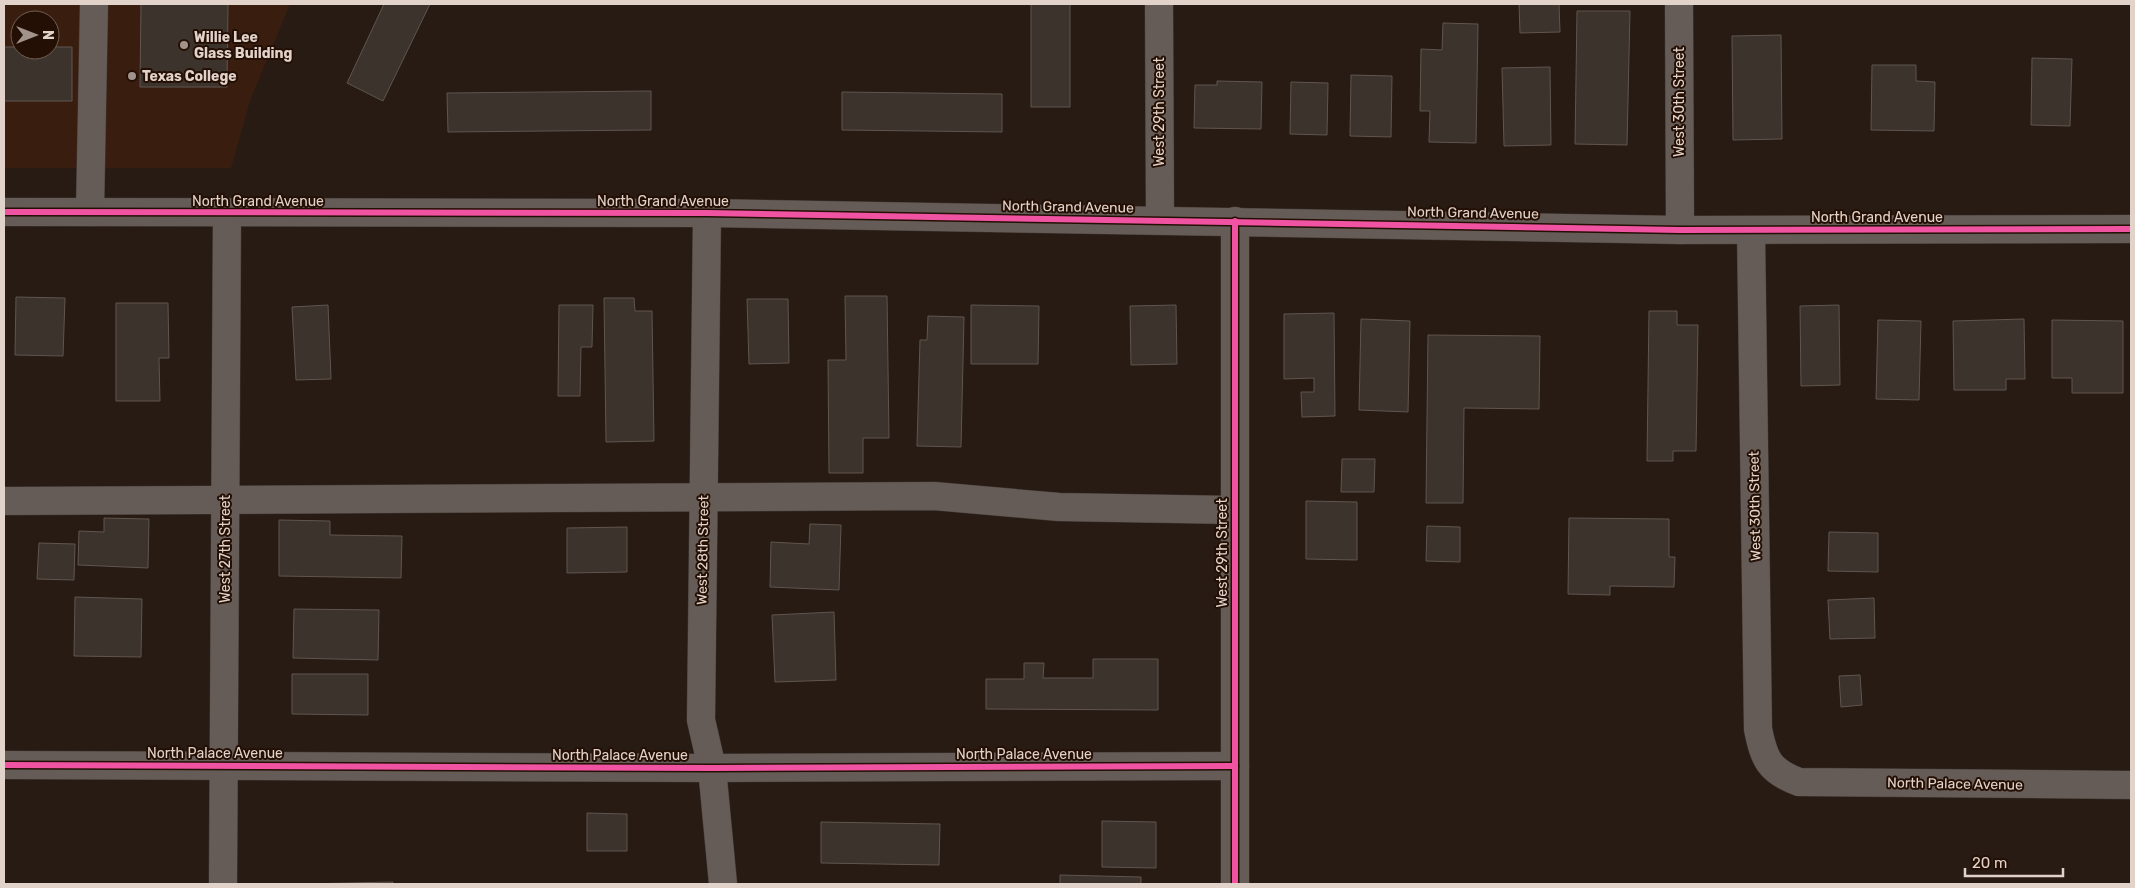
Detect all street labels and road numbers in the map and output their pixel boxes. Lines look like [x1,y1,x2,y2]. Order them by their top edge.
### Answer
street label: West 30th Street [1671,46,1688,157]
street label: West 29th Street [1151,57,1168,167]
street label: North Grand Avenue [192,193,324,210]
street label: North Grand Avenue [597,193,729,210]
street label: North Grand Avenue [1002,197,1134,217]
street label: North Grand Avenue [1407,203,1539,223]
street label: North Grand Avenue [1811,209,1943,226]
street label: West 30th Street [1746,450,1764,561]
street label: West 27th Street [217,494,234,603]
street label: West 28th Street [694,494,712,605]
street label: West 29th Street [1214,498,1231,608]
street label: North Palace Avenue [147,745,283,762]
street label: North Palace Avenue [956,746,1092,763]
street label: North Palace Avenue [552,747,688,764]
street label: North Palace Avenue [1887,774,2023,794]

